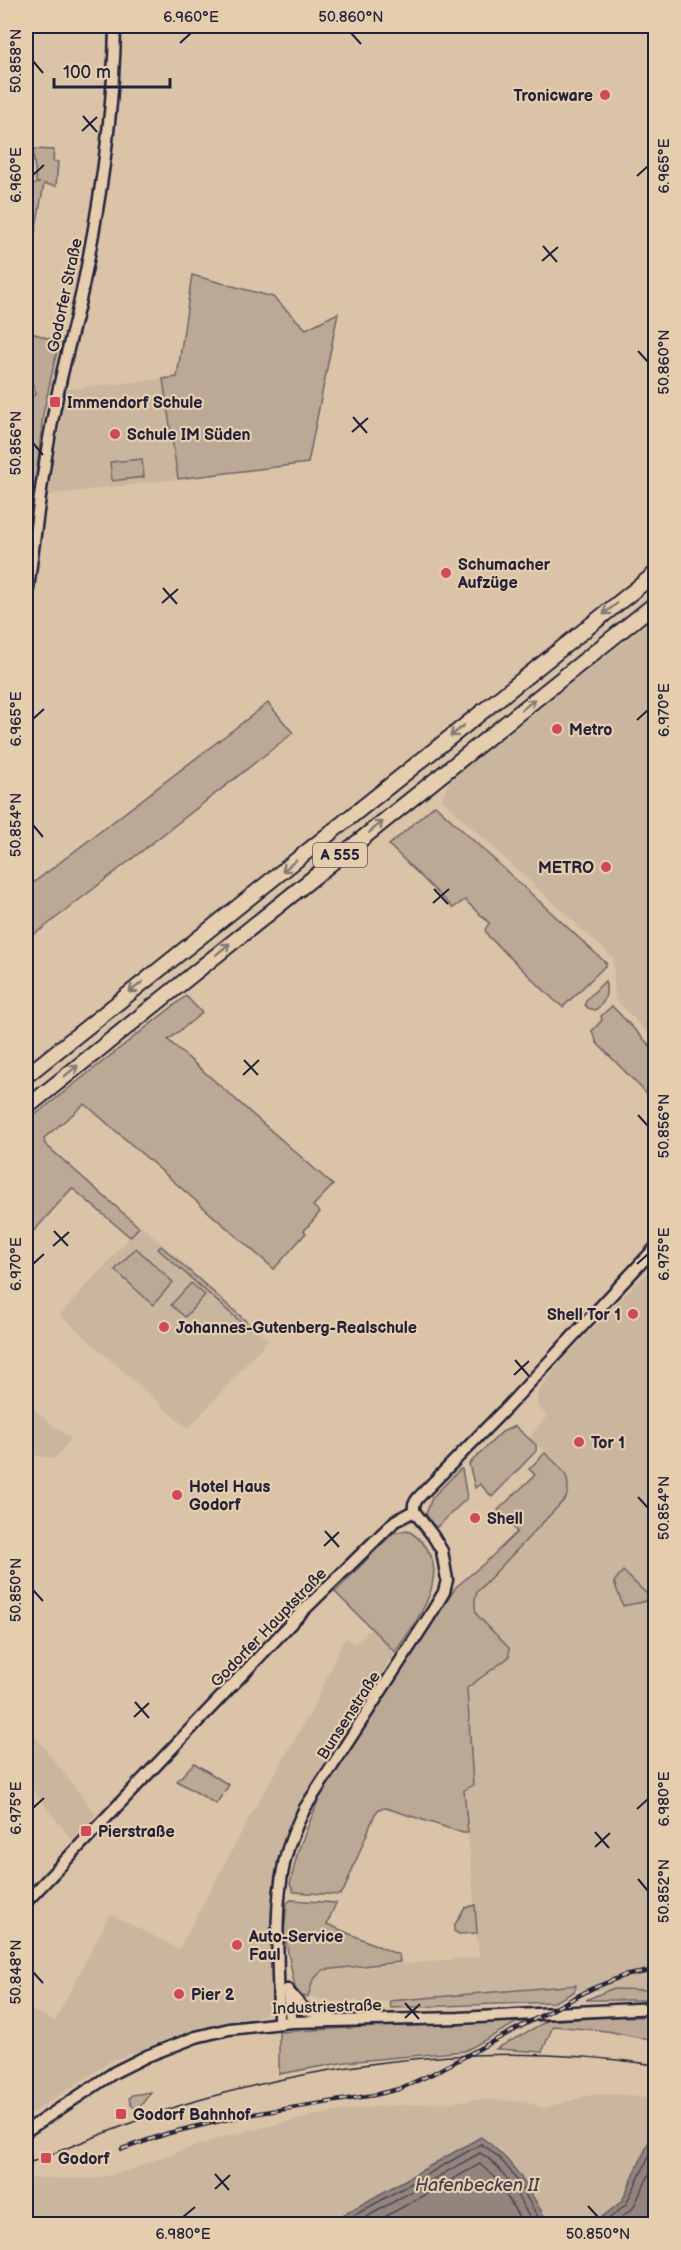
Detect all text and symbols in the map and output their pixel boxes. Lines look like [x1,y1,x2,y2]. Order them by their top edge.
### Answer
text: 6.960°E [163,8,219,27]
text: 50.860°N [318,8,384,27]
text: 50.858°N [7,29,26,93]
scale bar [54,51,170,89]
text: 100 m [63,62,111,83]
place label: Tronicware [514,87,593,106]
marker: Tronicware [598,88,612,102]
text: 6.965°E [655,138,674,194]
text: 6.960°E [7,147,26,203]
street label: Godorfer Straße [44,236,87,354]
text: 50.860°N [655,329,674,395]
place label: Immendorf Schule [67,394,202,413]
marker: Immendorf Schule [48,395,62,409]
text: 50.856°N [7,411,26,475]
place label: Schule IM Süden [127,426,250,445]
marker: Schule IM Süden [108,427,122,441]
place label: Schumacher Aufzüge [457,556,551,593]
marker: Schumacher Aufzüge [439,566,453,580]
one-way arrow [603,602,618,616]
text: 6.970°E [655,683,674,737]
text: 6.965°E [7,691,26,747]
one-way arrow [520,699,536,712]
place label: Metro [569,721,612,740]
marker: Metro [550,722,564,736]
one-way arrow [450,724,466,737]
text: 50.854°N [7,793,26,857]
one-way arrow [367,821,383,834]
road number: A 555 [313,843,367,867]
one-way arrow [281,859,297,872]
place label: METRO [538,859,594,878]
marker: METRO [599,860,613,874]
one-way arrow [215,943,231,956]
one-way arrow [129,981,145,994]
one-way arrow [63,1064,78,1078]
text: 50.856°N [655,1094,674,1158]
text: 6.975°E [655,1227,674,1281]
text: 6.970°E [7,1237,26,1291]
place label: Shell Tor 1 [547,1306,621,1325]
marker: Shell Tor 1 [626,1307,640,1321]
place label: Johannes-Gutenberg-Realschule [176,1319,417,1338]
marker: Johannes-Gutenberg-Realschule [157,1320,171,1334]
place label: Tor 1 [591,1434,625,1453]
marker: Tor 1 [572,1435,586,1449]
text: 50.854°N [655,1476,674,1540]
place label: Hotel Haus Godorf [189,1478,271,1515]
marker: Hotel Haus Godorf [170,1488,184,1502]
place label: Shell [487,1510,523,1529]
marker: Shell [468,1511,482,1525]
text: 50.850°N [7,1558,26,1622]
street label: Godorfer Hauptstraße [207,1564,331,1692]
street label: Bunsenstraße [314,1668,385,1763]
text: 6.980°E [655,1771,674,1827]
text: 6.975°E [7,1781,26,1835]
place label: Pierstraße [98,1823,175,1842]
marker: Pierstraße [79,1824,93,1838]
text: 50.852°N [655,1859,674,1923]
place label: Auto-Service Faul [248,1928,343,1965]
marker: Auto-Service Faul [230,1938,244,1952]
text: 50.848°N [7,1939,26,2005]
place label: Pier 2 [191,1986,235,2005]
marker: Pier 2 [172,1987,186,2001]
street label: Industriestraße [272,1996,383,2019]
place label: Godorf Bahnhof [133,2106,252,2125]
marker: Godorf Bahnhof [114,2107,128,2121]
place label: Godorf [58,2150,111,2169]
marker: Godorf [39,2151,53,2165]
water label: Hafenbecken II [415,2175,540,2196]
text: 6.980°E [155,2225,211,2244]
text: 50.850°N [566,2225,630,2244]

